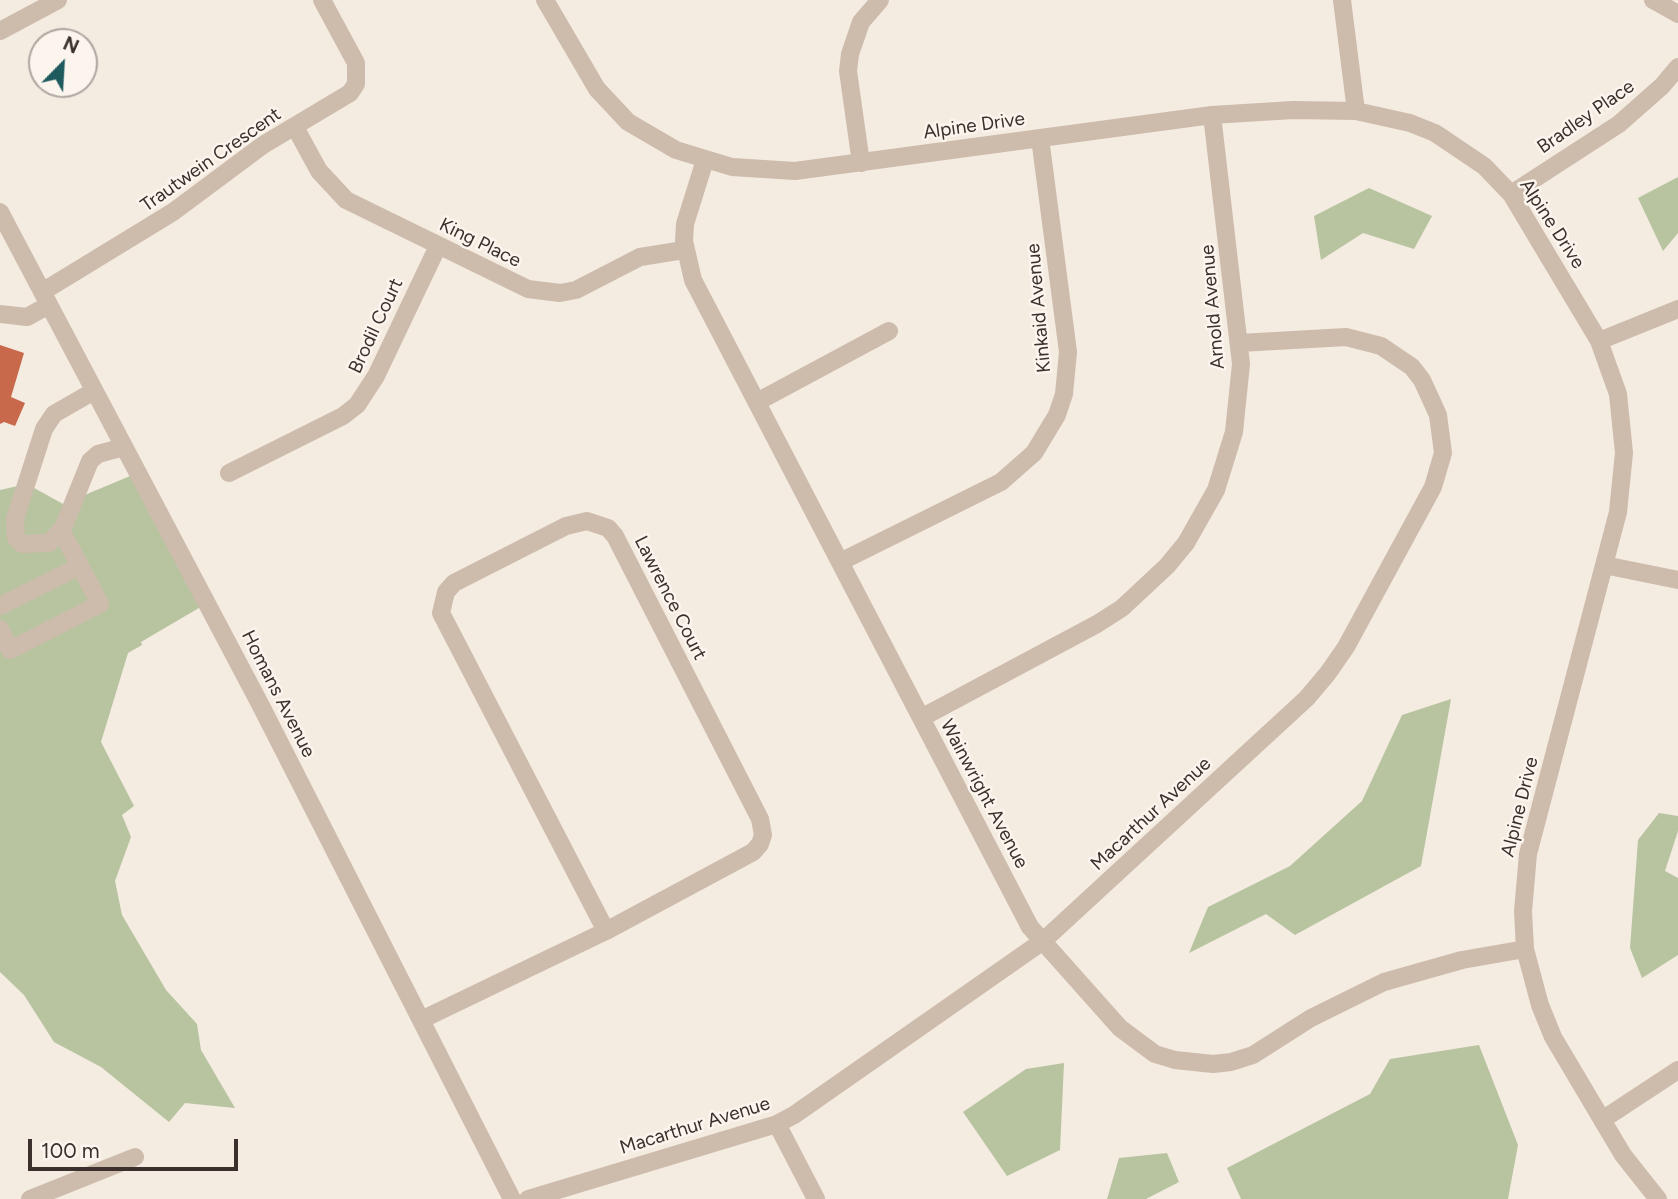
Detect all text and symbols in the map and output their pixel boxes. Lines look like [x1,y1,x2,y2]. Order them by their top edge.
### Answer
north arrow [28,28,98,98]
text: N [60,32,82,59]
street label: Bradley Place [1533,75,1639,159]
street label: Trautwein Crescent [136,103,286,217]
street label: Alpine Drive [922,108,1026,144]
street label: Alpine Drive [1515,175,1589,273]
street label: King Place [435,213,525,273]
street label: Kinkaid Avenue [1022,242,1056,374]
street label: Arnold Avenue [1196,244,1230,370]
street label: Brodil Court [344,275,408,377]
street label: Lawrence Court [629,532,711,664]
street label: Homans Avenue [236,627,320,761]
street label: Wainwright Avenue [935,716,1033,872]
street label: Macarthur Avenue [1086,752,1216,876]
street label: Alpine Drive [1497,755,1543,859]
street label: Macarthur Avenue [617,1092,773,1160]
scale bar [32,1126,242,1170]
text: 100 m [41,1138,100,1163]

